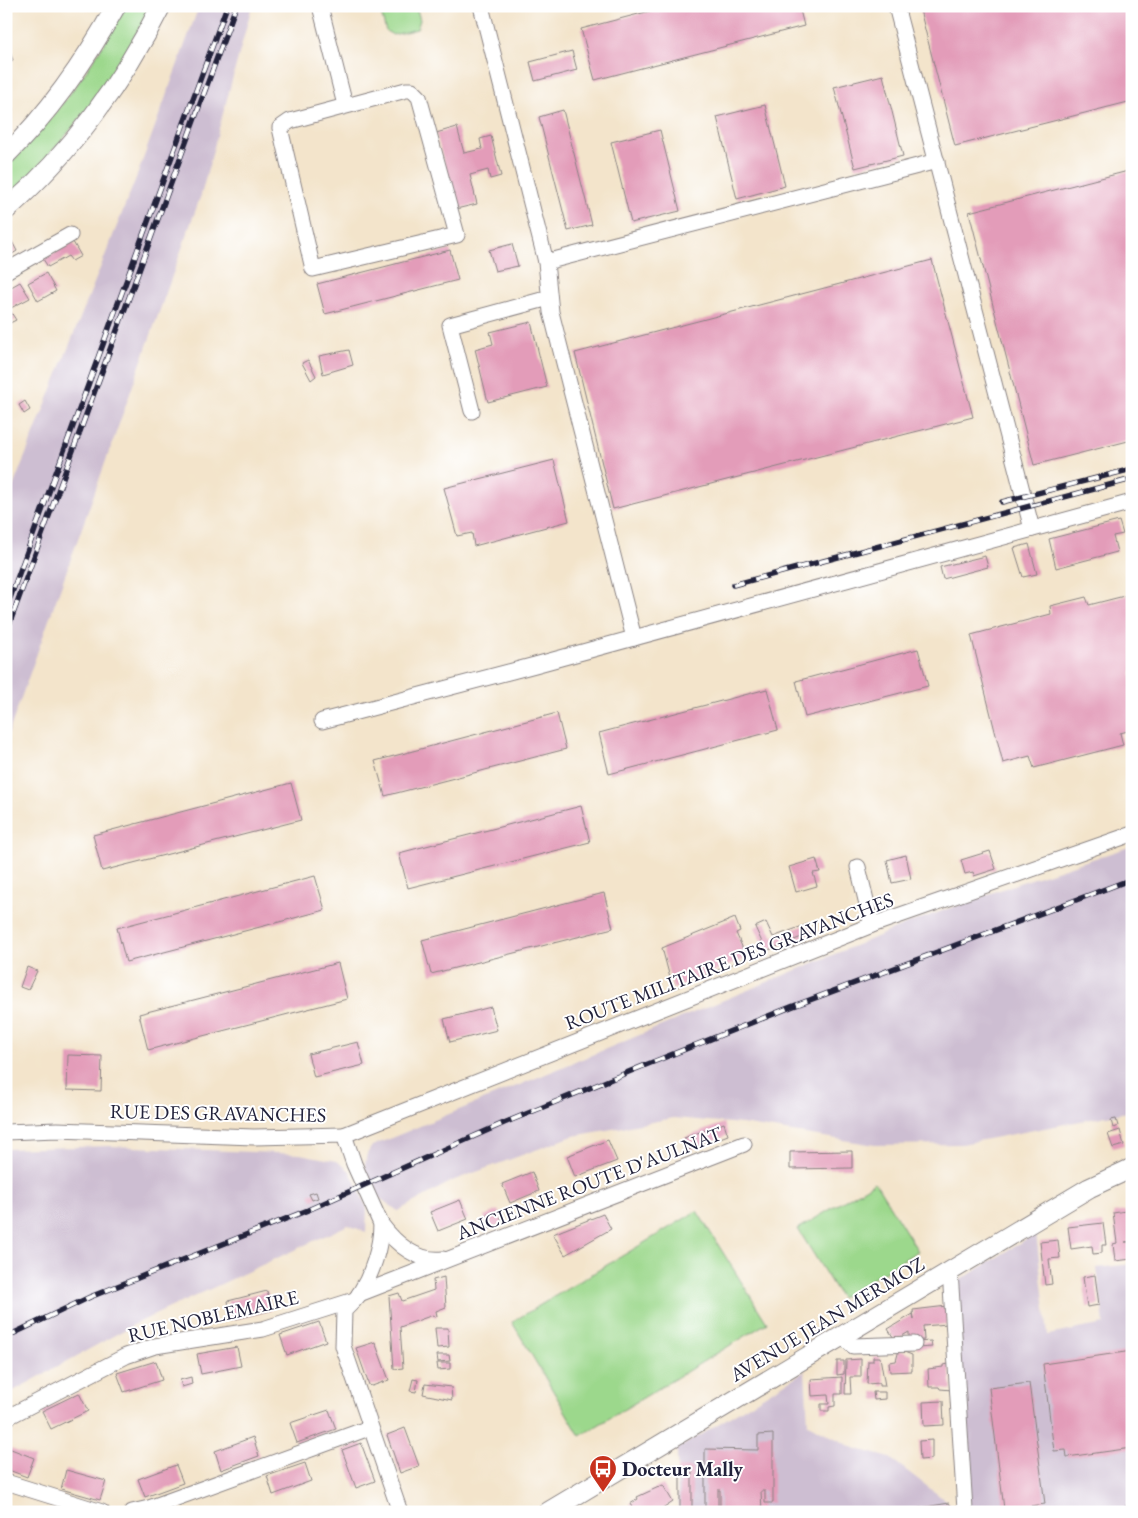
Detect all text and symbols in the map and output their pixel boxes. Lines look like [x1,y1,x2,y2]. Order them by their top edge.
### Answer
street label: ROUTE MILITAIRE DES GRAVANCHES [561,886,897,1036]
street label: RUE DES GRAVANCHES [110,1098,326,1128]
street label: ANCIENNE ROUTE D'AULNAT [452,1120,726,1246]
street label: AVENUE JEAN MERMOZ [724,1251,929,1388]
street label: RUE NOBLEMAIRE [125,1284,301,1348]
bus stop icon: Docteur Mally [588,1454,618,1493]
place label: Docteur Mally [622,1456,743,1482]

